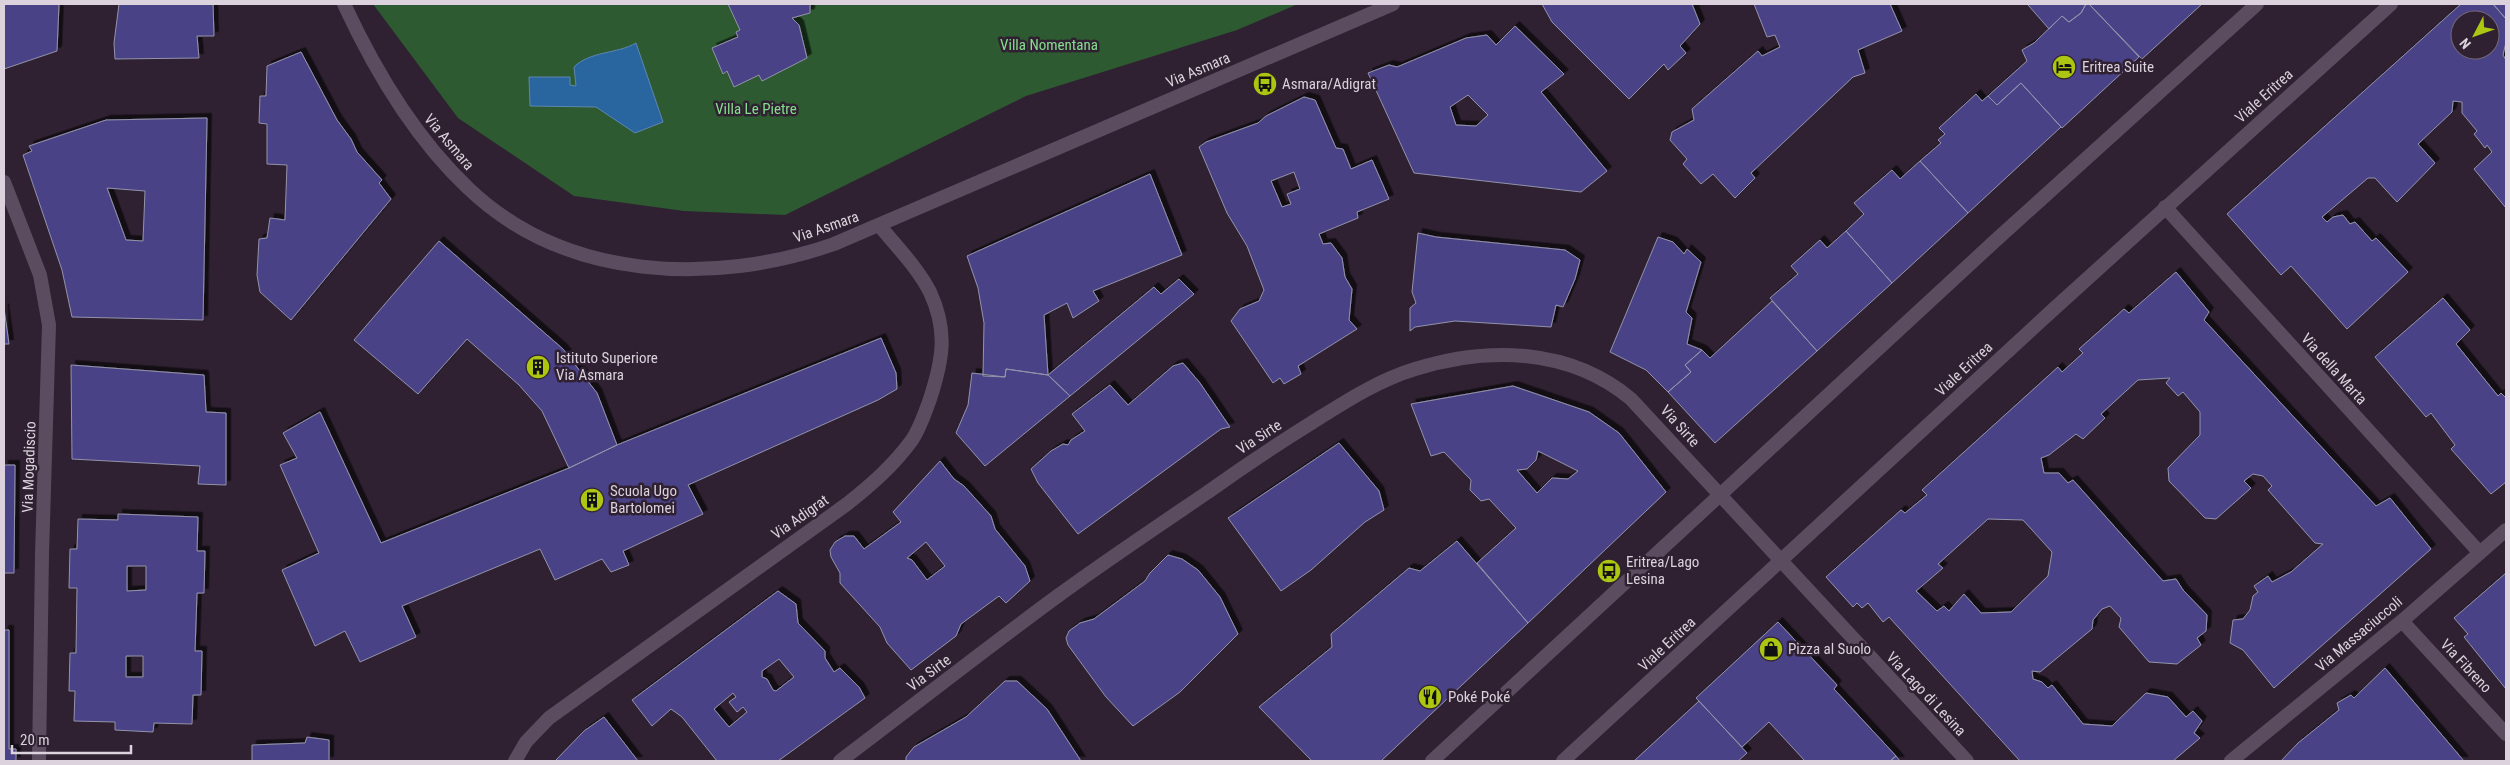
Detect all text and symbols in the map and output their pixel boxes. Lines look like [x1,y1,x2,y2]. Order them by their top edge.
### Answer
north arrow [2450,10,2500,60]
text: N [2456,35,2474,52]
park label: Villa Nomentana [1000,36,1098,54]
street label: Via Asmara [1163,48,1233,92]
hotel icon: Eritrea Suite [2051,54,2077,80]
place label: Eritrea Suite [2082,58,2154,76]
street label: Viale Eritrea [2231,65,2297,127]
bus stop icon: Asmara/Adigrat [1252,71,1278,97]
place label: Asmara/Adigrat [1282,75,1376,93]
park label: Villa Le Pietre [715,100,797,118]
street label: Via Asmara [420,110,478,174]
street label: Via Asmara [791,207,861,247]
street label: Via della Marta [2297,330,2371,408]
street label: Viale Eritrea [1932,338,1996,400]
place label: Istituto Superiore Via Asmara [556,349,658,384]
building icon: Istituto Superiore Via Asmara [525,354,551,380]
street label: Via Sirte [1657,401,1703,451]
street label: Via Sirte [1233,416,1285,458]
street label: Via Mogadiscio [18,421,40,513]
place label: Scuola Ugo Bartolomei [610,482,677,517]
building icon: Scuola Ugo Bartolomei [579,487,605,513]
street label: Via Adigrat [768,491,832,543]
place label: Eritrea/Lago Lesina [1626,553,1699,588]
bus stop icon: Eritrea/Lago Lesina [1596,558,1622,584]
street label: Via Massaciuccoli [2312,592,2406,676]
street label: Viale Eritrea [1635,613,1699,675]
street label: Via Fibreno [2437,635,2495,697]
shop icon: Pizza al Suolo [1758,636,1784,662]
place label: Pizza al Suolo [1788,640,1871,658]
street label: Via Lago di Lesina [1882,648,1970,740]
street label: Via Sirte [904,651,954,695]
restaurant icon: Poké Poké [1417,684,1443,710]
place label: Poké Poké [1448,688,1510,706]
scale bar [12,722,131,754]
text: 20 m [20,731,50,749]

